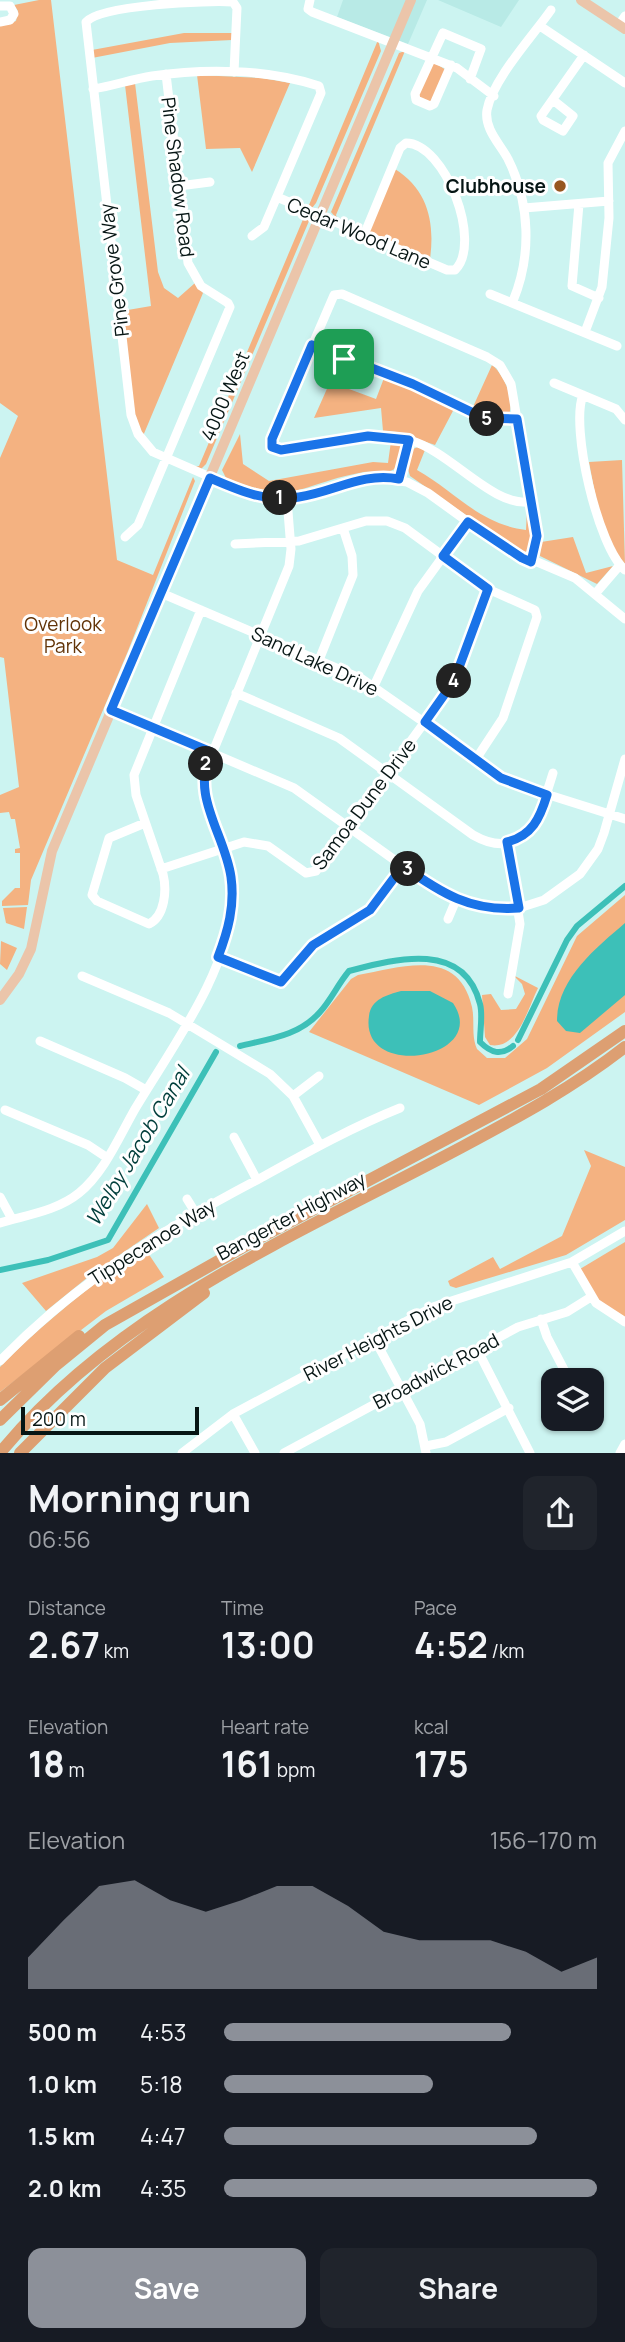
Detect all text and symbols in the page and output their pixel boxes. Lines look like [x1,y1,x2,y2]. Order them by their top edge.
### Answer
street label: Pine Shadow Road [155,95,201,259]
place label: Clubhouse [446,173,546,199]
marker: Clubhouse [552,178,568,194]
street label: Cedar Wood Lane [283,191,435,275]
street label: Pine Grove Way [93,202,135,338]
pin [314,329,374,389]
icon: arrive [325,340,363,378]
street label: 4000 West [194,347,256,445]
pin: 5 [470,402,504,436]
text: 5 [481,405,492,431]
pin: 1 [262,480,298,516]
text: 1 [275,484,284,510]
park label: Overlook Park [24,611,102,659]
street label: Sand Lake Drive [247,620,383,702]
pin: 4 [436,664,472,698]
text: 4 [448,667,459,693]
street label: Samoa Dune Drive [306,733,422,875]
pin: 2 [188,746,224,782]
text: 2 [200,750,211,776]
pin: 3 [390,852,426,886]
text: 3 [402,855,413,881]
water label: Welby Jacob Canal [79,1059,197,1231]
street label: Bangerter Highway [212,1166,370,1266]
street label: Tippecanoe Way [84,1193,220,1291]
street label: River Heights Drive [299,1289,457,1387]
street label: Broadwick Road [368,1327,504,1415]
map controls [541,1368,604,1431]
button: layers [541,1368,604,1431]
scale bar [21,1404,200,1436]
text: 200 m [32,1406,86,1432]
text: Morning run [28,1471,251,1523]
button: share [523,1476,597,1550]
text: 06:56 [28,1523,91,1555]
text: Distance [28,1595,106,1621]
text: Time [221,1595,264,1621]
text: Pace [414,1595,457,1621]
text: 2.67 [28,1621,100,1669]
text: 13:00 [221,1621,315,1669]
text: 4:52 [414,1621,488,1669]
text: km [100,1638,129,1664]
text: /km [488,1638,524,1664]
text: Elevation [28,1714,108,1740]
text: Heart rate [221,1714,309,1740]
text: kcal [414,1714,449,1740]
text: 18 [28,1740,65,1788]
text: 161 [221,1740,273,1788]
text: 175 [414,1740,469,1788]
text: m [65,1757,85,1783]
text: bpm [273,1757,315,1783]
text: Elevation [28,1824,125,1856]
text: 156–170 m [490,1824,597,1856]
text: 500 m [28,2016,97,2048]
text: 4:53 [140,2016,186,2048]
text: 1.0 km [28,2068,97,2100]
text: 5:18 [140,2068,182,2100]
text: 1.5 km [28,2120,95,2152]
text: 4:47 [140,2120,186,2152]
text: 2.0 km [28,2172,101,2204]
text: 4:35 [140,2172,186,2204]
button: Save [28,2248,306,2328]
button: Share [320,2248,597,2328]

